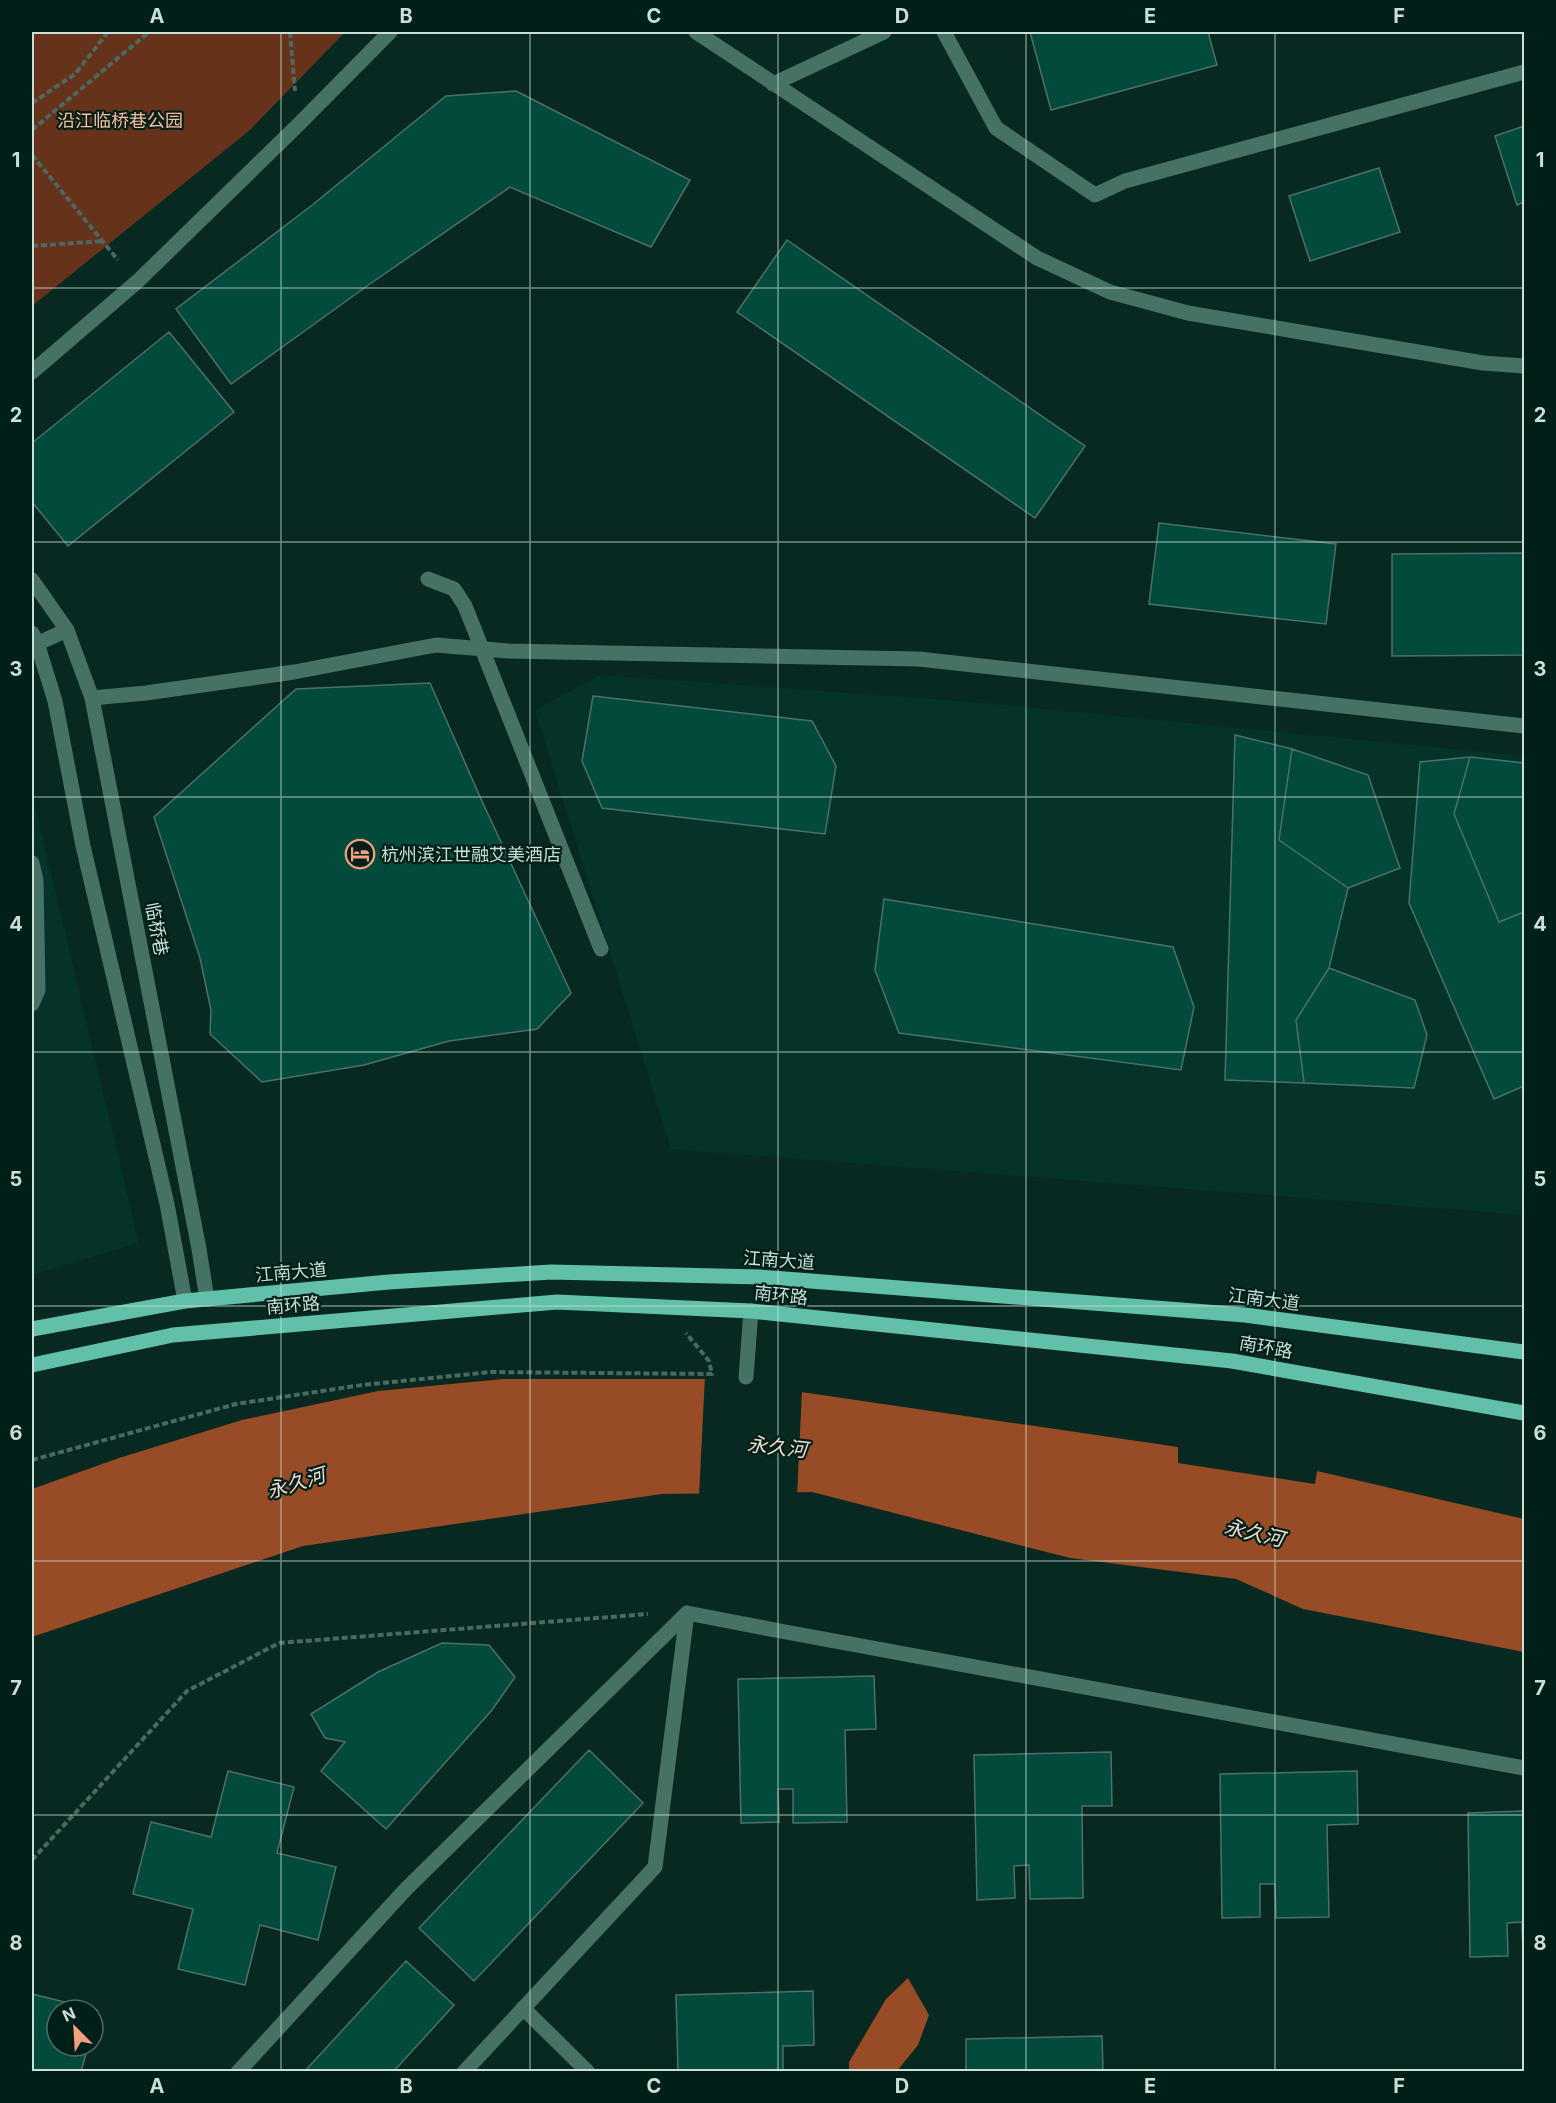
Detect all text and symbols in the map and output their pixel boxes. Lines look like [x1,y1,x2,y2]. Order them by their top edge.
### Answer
text: A [150,4,165,28]
text: B [399,4,413,28]
text: C [647,4,661,28]
text: D [895,4,909,28]
text: E [1144,4,1156,28]
text: F [1393,4,1405,28]
park label: 沿江临桥巷公园 [57,110,183,131]
text: 1 [12,148,20,172]
text: 1 [1536,148,1544,172]
text: 2 [10,403,22,427]
text: 2 [1534,403,1546,427]
text: 3 [10,657,22,681]
text: 3 [1534,657,1546,681]
hotel icon: 杭州滨江世融艾美酒店 [344,838,376,870]
place label: 杭州滨江世融艾美酒店 [381,844,561,865]
street label: 临桥巷 [142,900,172,958]
text: 4 [9,912,23,936]
text: 4 [1533,912,1547,936]
text: 5 [10,1167,22,1191]
text: 5 [1534,1167,1546,1191]
street label: 江南大道 [742,1247,816,1273]
street label: 江南大道 [254,1258,328,1286]
street label: 南环路 [753,1282,809,1308]
street label: 江南大道 [1227,1284,1301,1314]
street label: 南环路 [265,1292,321,1318]
street label: 南环路 [1238,1332,1294,1362]
text: 6 [10,1421,23,1445]
text: 6 [1534,1421,1547,1445]
water label: 永久河 [746,1432,812,1462]
water label: 永久河 [264,1462,332,1503]
water label: 永久河 [1222,1515,1290,1552]
text: 7 [10,1676,22,1700]
text: 7 [1534,1676,1546,1700]
text: 8 [9,1931,23,1955]
text: 8 [1533,1931,1547,1955]
north arrow [45,1998,105,2058]
text: N [59,2003,79,2026]
text: A [150,2074,165,2098]
text: B [399,2074,413,2098]
text: C [647,2074,661,2098]
text: D [895,2074,909,2098]
text: E [1144,2074,1156,2098]
text: F [1393,2074,1405,2098]

